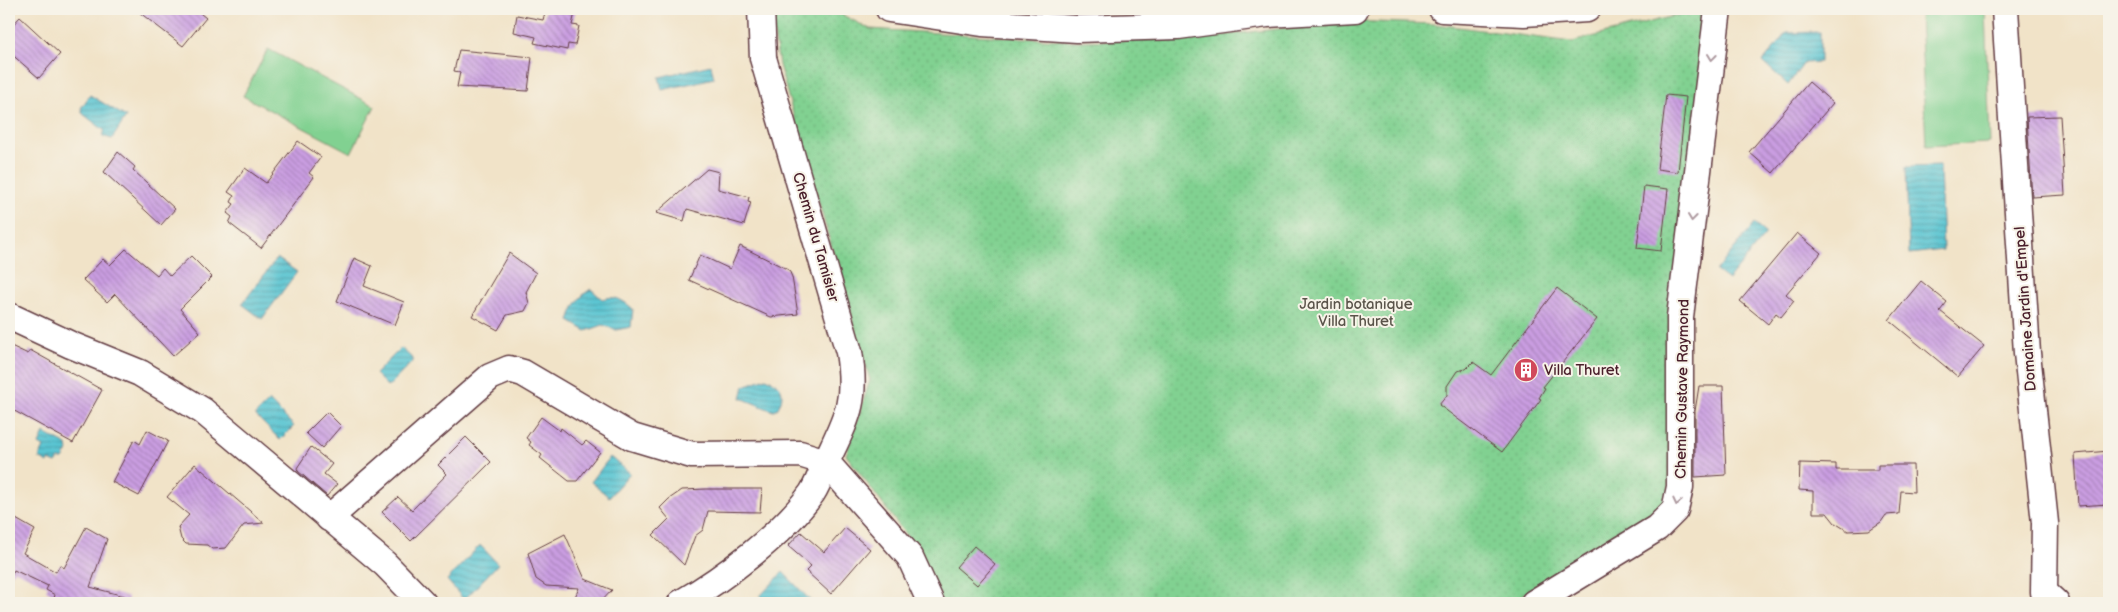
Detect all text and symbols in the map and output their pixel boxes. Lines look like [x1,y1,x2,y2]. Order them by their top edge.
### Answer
one-way arrow [1707,53,1718,61]
street label: Chemin du Tamisier [788,170,843,305]
one-way arrow [1687,215,1698,223]
street label: Domaine Jardin d'Empel [2010,226,2041,392]
park label: Jardin botanique Villa Thuret [1299,295,1413,331]
street label: Chemin Gustave Raymond [1671,299,1694,479]
building icon: Villa Thuret [1513,357,1539,383]
place label: Villa Thuret [1544,361,1620,380]
one-way arrow [1672,498,1683,507]

